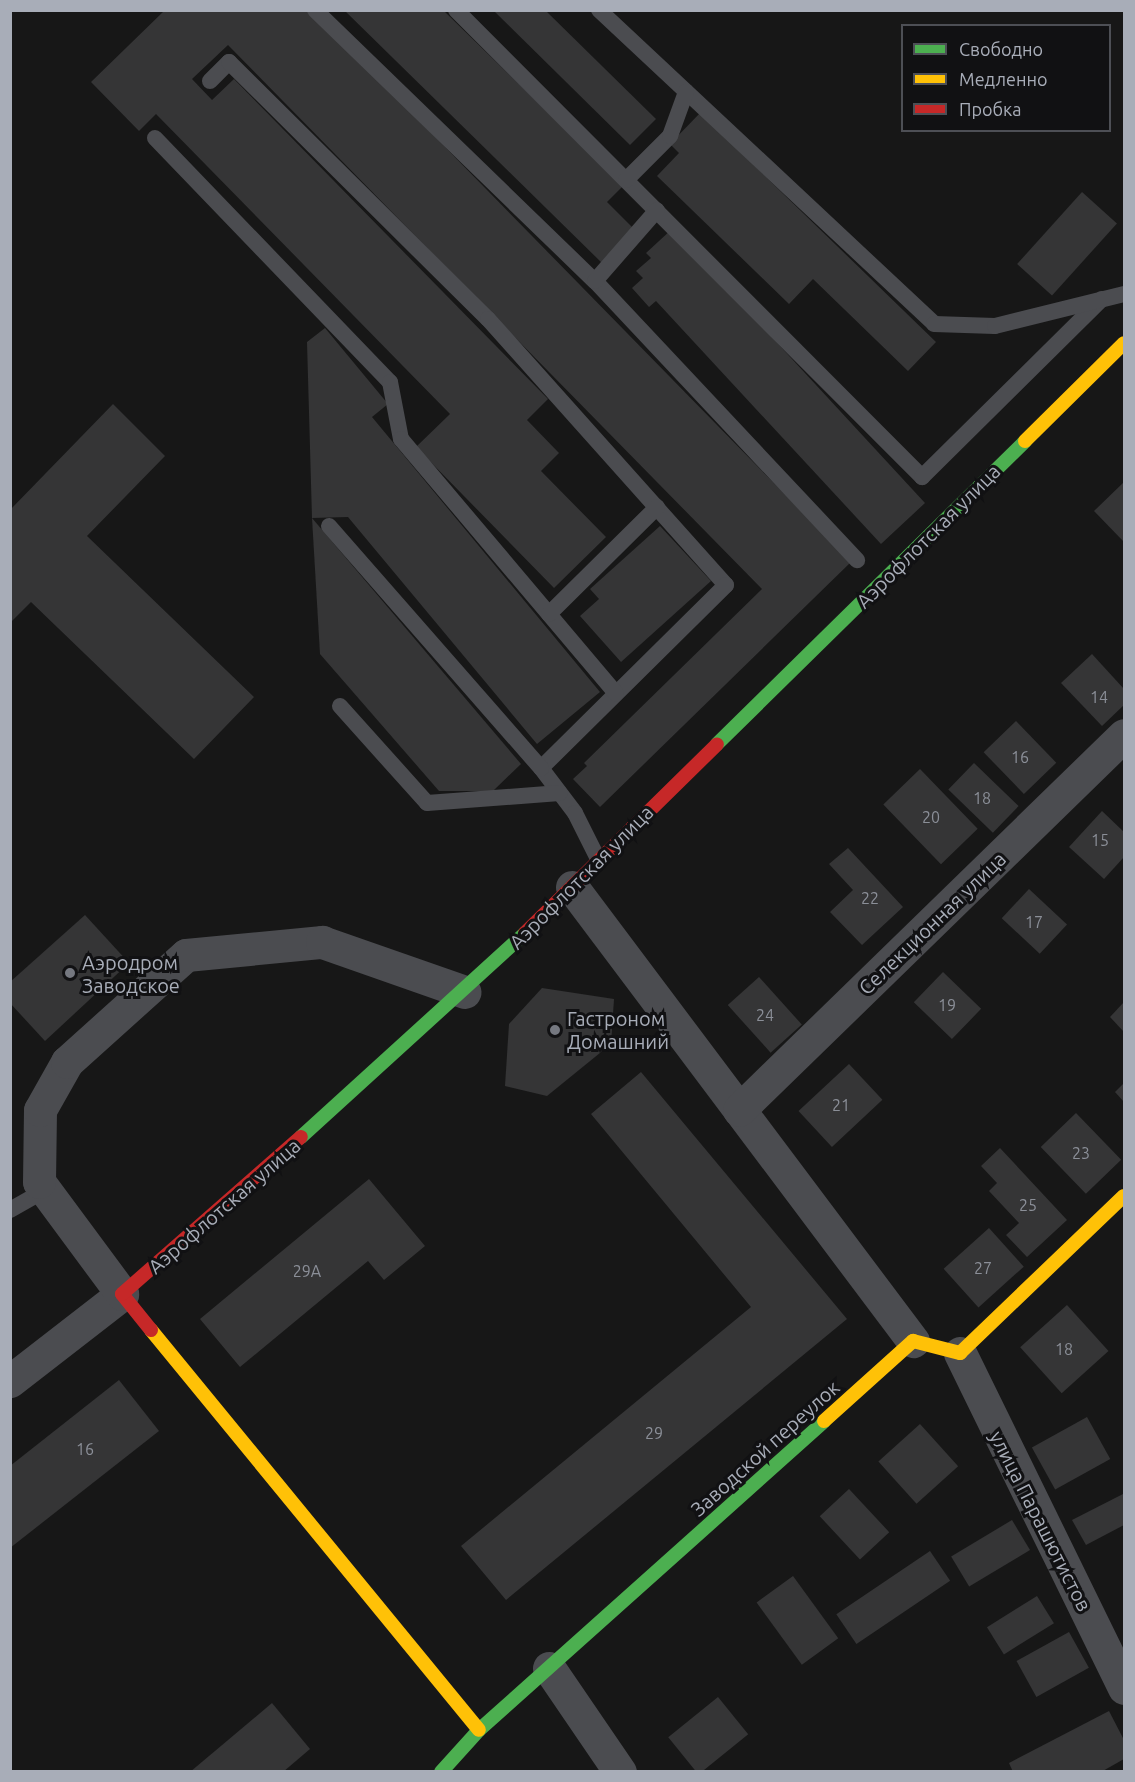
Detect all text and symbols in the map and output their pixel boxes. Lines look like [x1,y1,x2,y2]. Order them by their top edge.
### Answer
legend [901,24,1111,132]
text: Свободно [959,39,1043,59]
text: Медленно [959,69,1048,89]
text: Пробка [959,99,1022,119]
street label: Аэрофлотская улица [851,459,1005,613]
house number: 14 [1090,687,1108,707]
house number: 16 [1011,747,1029,767]
house number: 18 [973,788,991,808]
street label: Аэрофлотская улица [504,800,658,954]
house number: 20 [922,807,940,827]
house number: 15 [1091,830,1109,850]
street label: Селекционная улица [853,847,1011,999]
house number: 22 [861,888,879,908]
house number: 17 [1025,912,1043,932]
place label: Аэродром Заводское [82,950,180,997]
marker: Аэродром Заводское [63,966,77,980]
house number: 19 [938,995,956,1015]
house number: 24 [756,1005,774,1025]
place label: Гастроном Домашний [567,1006,669,1053]
marker: Гастроном Домашний [548,1023,562,1037]
house number: 21 [832,1095,850,1115]
street label: Аэрофлотская улица [143,1133,305,1279]
house number: 23 [1072,1143,1090,1163]
house number: 25 [1019,1195,1037,1215]
house number: 27 [974,1258,992,1278]
house number: 29А [293,1261,321,1281]
house number: 18 [1055,1339,1073,1359]
street label: Заводской переулок [686,1375,844,1521]
house number: 29 [645,1423,663,1443]
street label: улица Парашютистов [985,1427,1097,1615]
house number: 16 [76,1439,94,1459]

